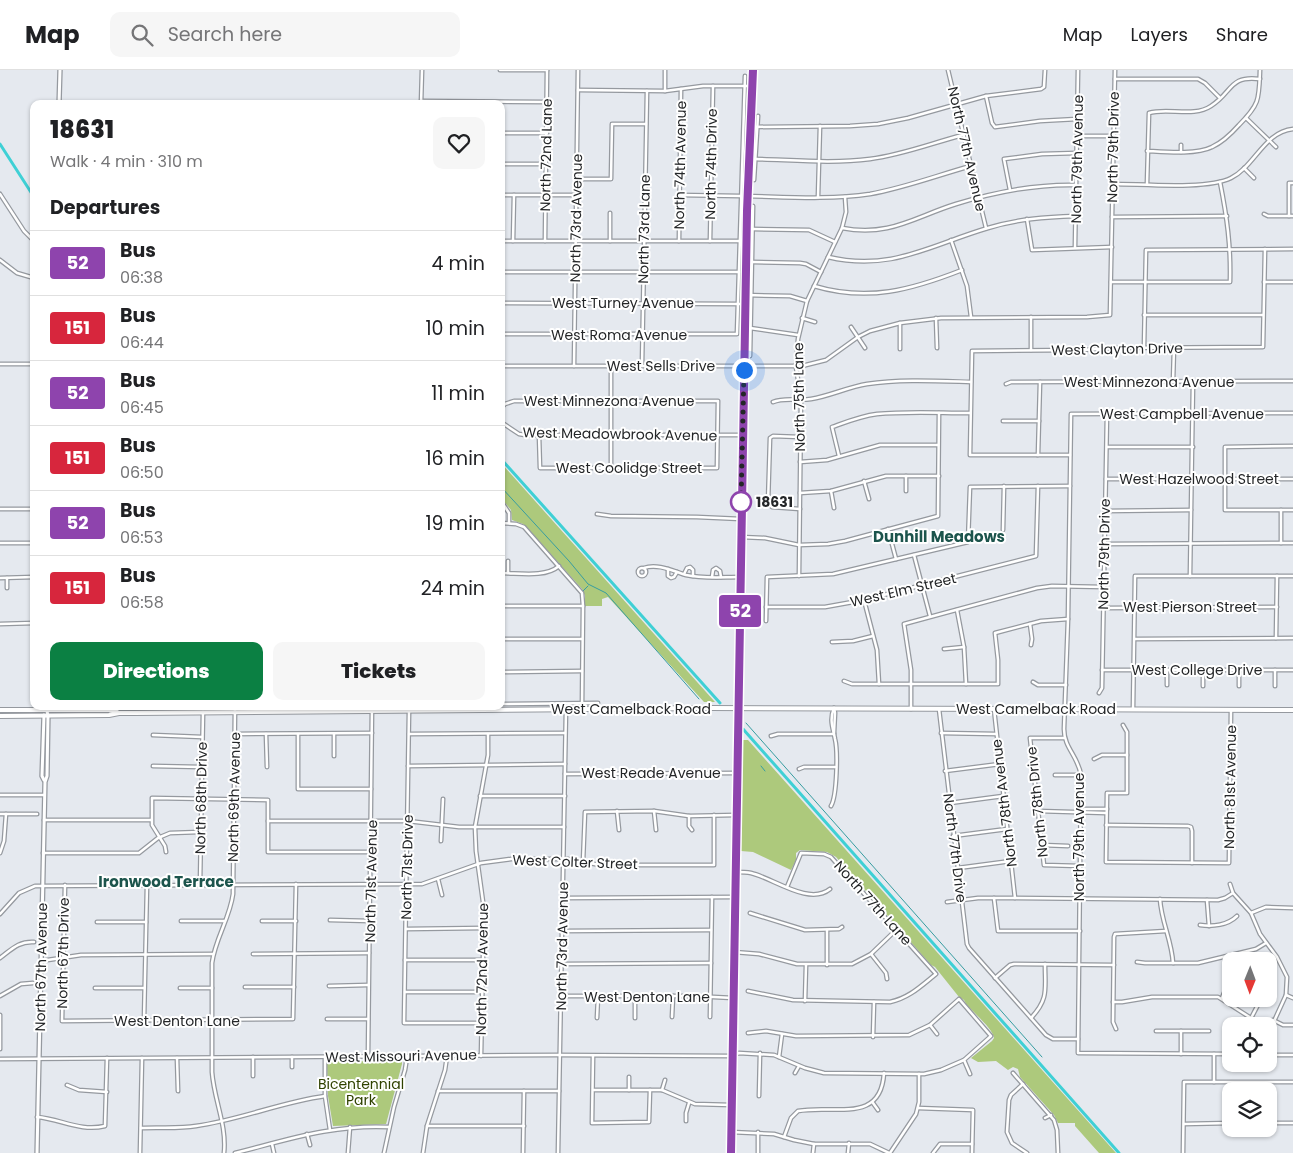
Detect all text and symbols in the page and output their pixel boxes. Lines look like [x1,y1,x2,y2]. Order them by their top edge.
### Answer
search box [110,12,460,57]
text: Map [25,18,80,51]
icon: search [128,21,156,49]
text: Search here [168,21,282,48]
text: Map [1063,22,1103,47]
text: Layers [1131,22,1188,47]
text: Share [1216,22,1268,47]
street label: North 77th Avenue [943,85,991,214]
street label: North 79th Drive [1102,91,1124,203]
street label: North 79th Avenue [1066,94,1088,223]
street label: North 72nd Lane [535,98,557,212]
street label: North 74th Avenue [669,100,691,229]
street label: North 74th Drive [700,108,722,220]
text: 18631 [50,113,114,146]
button: heart [433,117,485,169]
text: Walk · 4 min · 310 m [50,150,203,173]
street label: North 73rd Avenue [565,153,587,283]
street label: North 73rd Lane [633,174,655,284]
text: Departures [50,194,160,221]
text: Bus [120,237,156,264]
text: 52 [67,250,88,275]
text: 4 min [432,250,485,277]
text: 06:38 [120,266,163,289]
street label: West Turney Avenue [552,293,694,313]
text: Bus [120,302,156,329]
text: 151 [65,315,90,340]
text: 10 min [426,315,485,342]
street label: West Roma Avenue [551,325,687,345]
text: 06:44 [120,331,164,354]
street label: West Clayton Drive [1051,338,1183,360]
street label: North 75th Lane [788,342,810,452]
street label: West Sells Drive [607,356,716,376]
your location [732,358,757,383]
text: Bus [120,367,156,394]
street label: West Minnezona Avenue [1064,372,1235,392]
text: 52 [67,380,88,405]
text: 11 min [431,380,485,407]
street label: West Minnezona Avenue [524,391,695,411]
text: 06:45 [120,396,164,419]
street label: West Campbell Avenue [1100,404,1264,424]
street label: West Meadowbrook Avenue [522,422,718,446]
text: Bus [120,432,156,459]
text: 151 [65,445,90,470]
text: 16 min [425,445,485,472]
street label: West Coolidge Street [556,458,702,478]
text: 06:50 [120,461,164,484]
street label: West Hazelwood Street [1119,469,1279,489]
marker: 18631 [730,491,752,513]
place label: 18631 [756,492,793,512]
text: Bus [120,497,156,524]
street label: North 79th Drive [1093,498,1115,610]
text: 52 [67,510,88,535]
text: 19 min [425,510,485,537]
text: 06:53 [120,526,163,549]
district label: Dunhill Meadows [873,526,1005,547]
text: Bus [120,562,156,589]
street label: West Elm Street [848,568,958,612]
text: 151 [65,575,90,600]
text: 24 min [421,575,485,602]
text: 06:58 [120,591,164,614]
line badge: 52 [718,595,762,627]
street label: West Pierson Street [1123,597,1257,617]
text: 52 [729,598,751,623]
button: Directions [50,642,263,700]
button: Tickets [273,642,485,700]
street label: West College Drive [1132,660,1263,680]
street label: West Camelback Road [551,699,711,719]
street label: West Camelback Road [956,699,1116,719]
street label: North 81st Avenue [1219,725,1241,849]
street label: North 69th Avenue [223,732,245,862]
street label: North 78th Avenue [986,738,1022,868]
street label: North 68th Drive [190,741,212,854]
street label: North 78th Drive [1021,745,1053,858]
street label: West Reade Avenue [581,763,721,783]
street label: North 79th Avenue [1069,772,1089,901]
street label: North 77th Drive [938,792,972,904]
street label: North 71st Drive [396,814,418,920]
street label: North 71st Avenue [360,819,382,942]
street label: West Colter Street [512,850,638,874]
street label: North 77th Lane [829,856,917,950]
district label: Ironwood Terrace [98,871,234,892]
street label: North 73rd Avenue [551,881,573,1011]
street label: North 67th Drive [52,897,74,1009]
street label: North 67th Avenue [30,902,52,1032]
street label: North 72nd Avenue [471,902,493,1035]
north arrow [1222,952,1278,1008]
map controls [1222,952,1277,1137]
street label: West Denton Lane [584,987,710,1007]
street label: West Denton Lane [114,1011,240,1031]
button: locate [1222,1017,1277,1072]
street label: West Missouri Avenue [325,1045,477,1067]
park label: Bicentennial Park [318,1074,404,1110]
button: layers [1222,1082,1277,1137]

